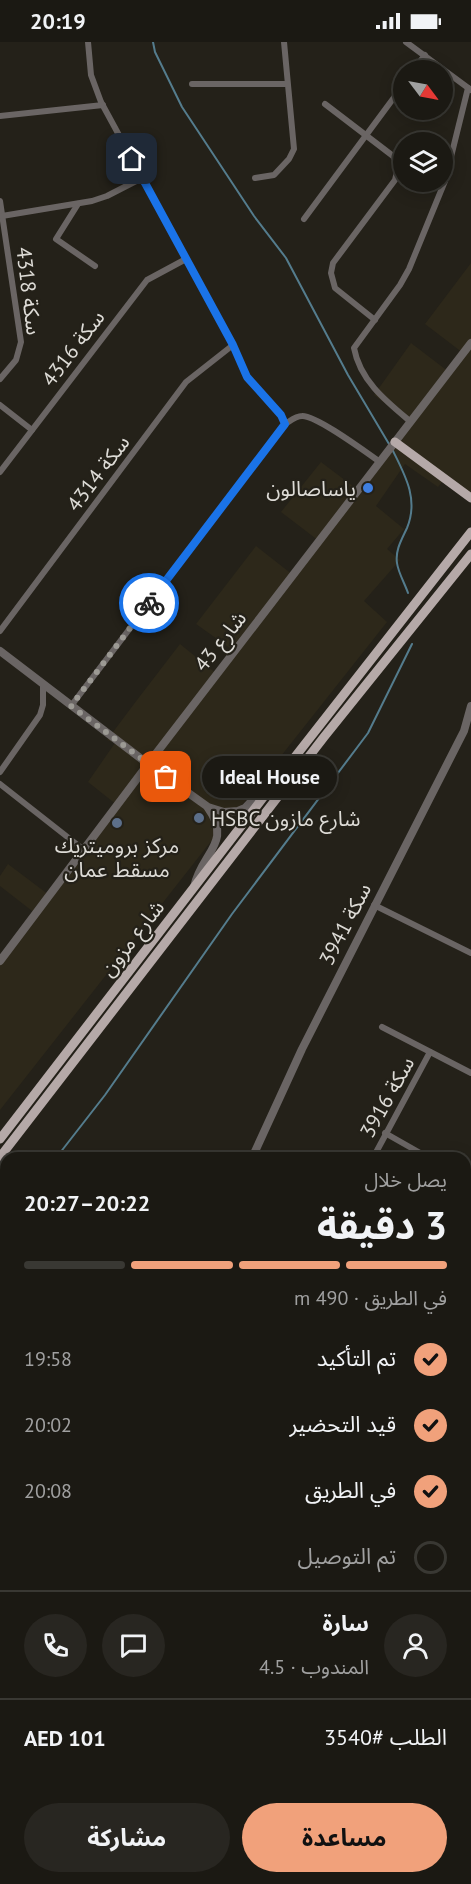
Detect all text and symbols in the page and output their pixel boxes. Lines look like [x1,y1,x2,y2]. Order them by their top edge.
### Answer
text: 20:19 [30,7,86,35]
north arrow [393,60,453,120]
map controls [393,60,453,192]
button: layers [393,132,453,192]
pin [106,133,157,184]
icon: home [115,142,148,175]
street label: سكة 4318 [10,245,48,337]
street label: سكة 4316 [36,304,110,392]
street label: سكة 4314 [61,429,135,517]
place label: ياساصالون [266,475,356,502]
marker: ياساصالون [361,481,375,495]
courier [119,573,179,633]
icon: bike [133,587,166,620]
street label: شارع 43 [188,605,254,678]
pin [140,751,191,802]
callout: Ideal House [202,756,337,798]
icon: bag [149,760,182,793]
text: Ideal House [219,764,320,790]
place label: HSBC شارع مازون [211,805,360,834]
marker: HSBC شارع مازون [192,811,206,825]
marker: مركز بروميتريك مسقط عمان [110,816,124,830]
place label: مركز بروميتريك مسقط عمان [55,832,179,883]
street label: سكة 3941 [313,878,377,970]
street label: شارع مزون [94,894,172,983]
street label: سكة 3916 [354,1052,420,1142]
text: يصل خلال [364,1167,447,1193]
text: 20:22–20:27 [24,1189,150,1217]
text: 3 دقيقة [317,1199,447,1250]
text: في الطريق · 490 m [294,1285,447,1311]
icon: check [414,1343,447,1376]
text: تم التأكيد [317,1344,396,1372]
text: 19:58 [24,1346,72,1372]
icon: check [414,1409,447,1442]
text: قيد التحضير [289,1410,396,1438]
text: 20:02 [24,1412,72,1438]
icon: check [414,1475,447,1508]
text: في الطريق [305,1476,396,1504]
text: 20:08 [24,1478,72,1504]
text: تم التوصيل [298,1542,396,1570]
text: سارة [323,1609,369,1637]
button: phone [24,1614,87,1677]
button: chat [102,1614,165,1677]
button: person [384,1614,447,1677]
text: المندوب · 4.5 [259,1654,369,1680]
text: الطلب #3540 [324,1723,447,1751]
text: AED 101 [24,1724,106,1752]
button: مشاركة [24,1803,230,1872]
button: مساعدة [242,1803,447,1872]

